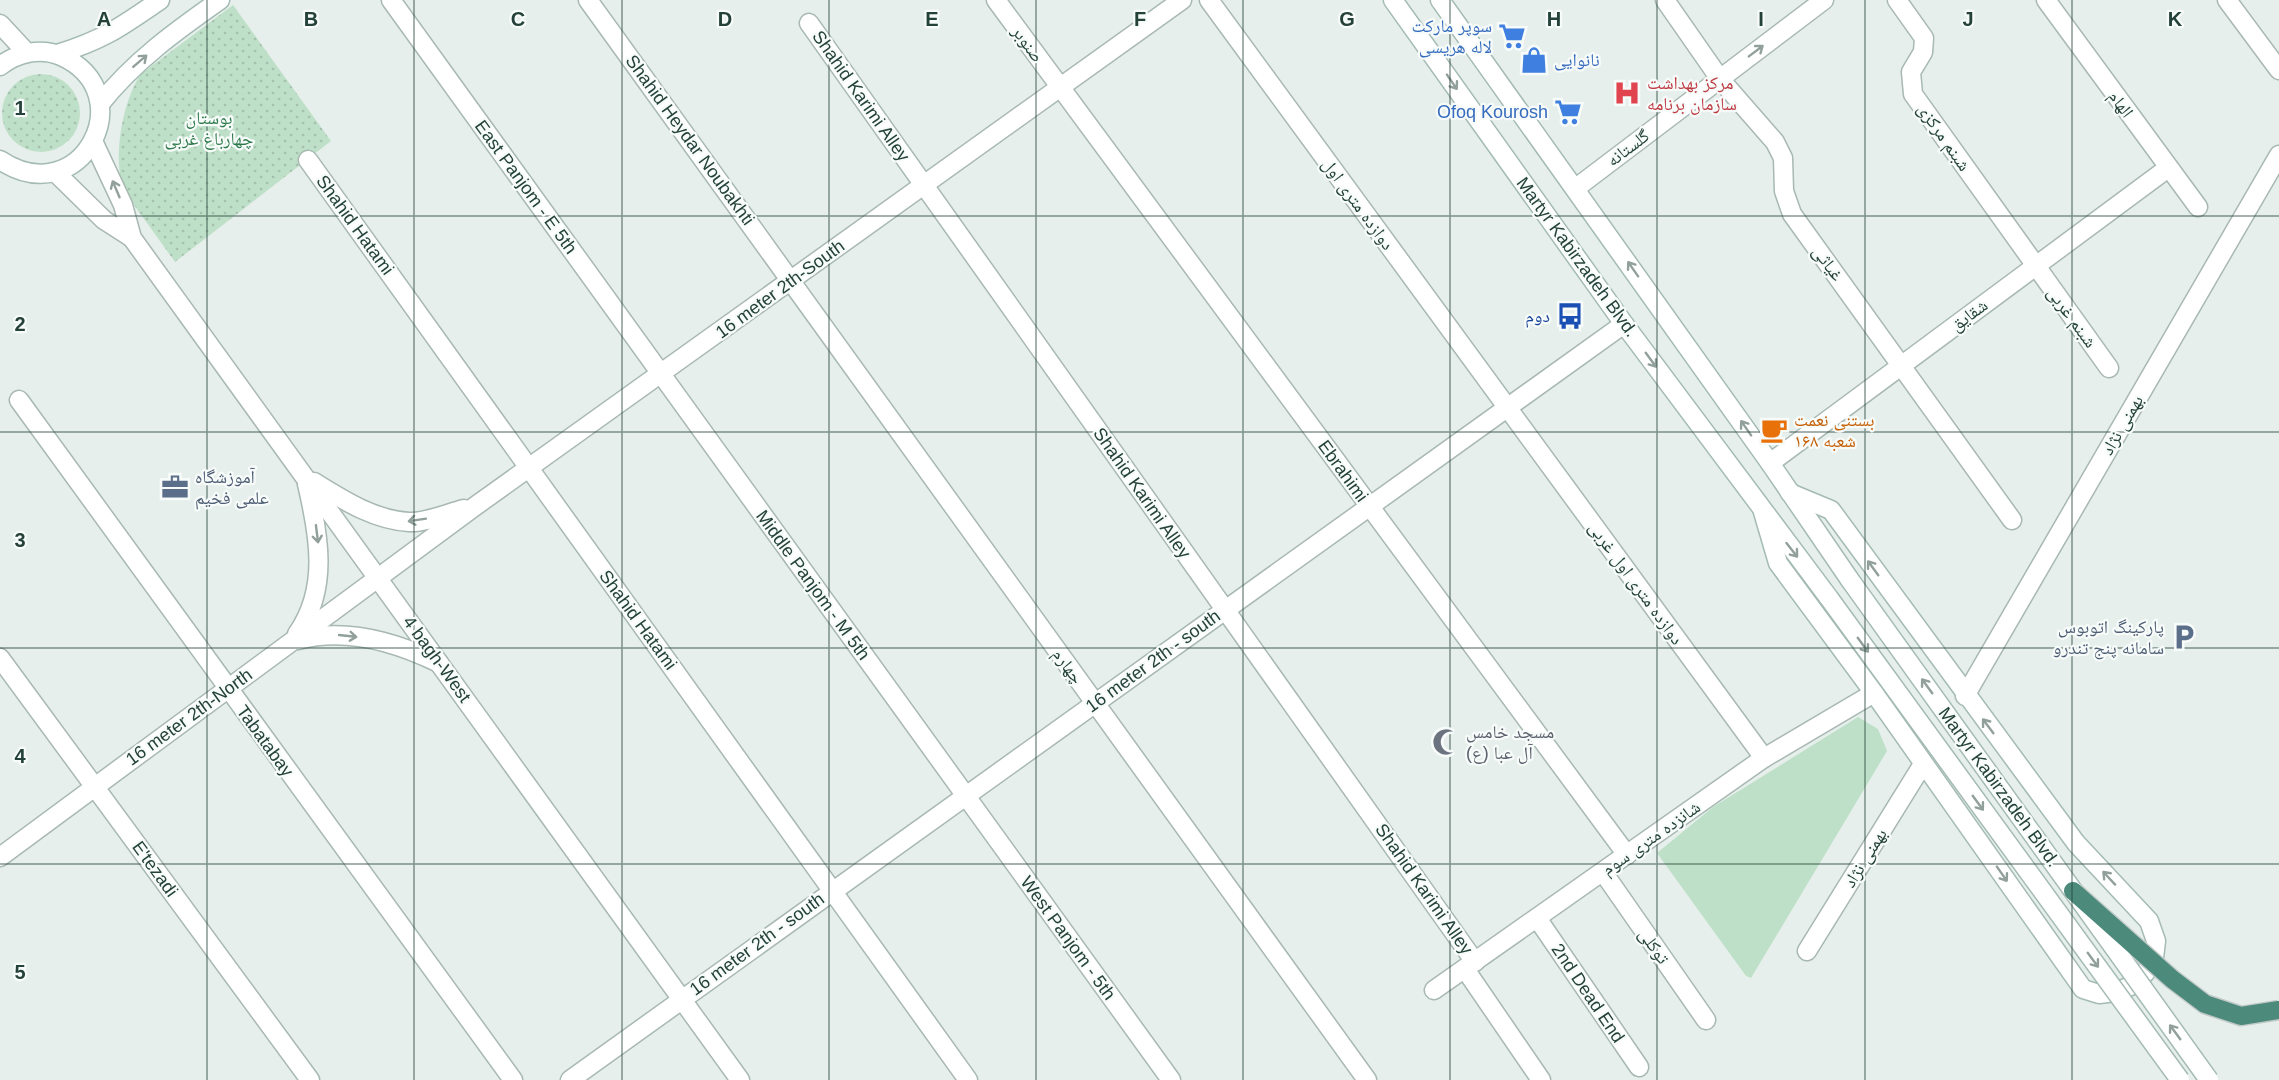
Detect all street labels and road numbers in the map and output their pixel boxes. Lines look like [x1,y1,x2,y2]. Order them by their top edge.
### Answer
street label: صنوبر [1007,21,1048,66]
street label: Shahid Karimi Alley [808,27,914,165]
street label: Shahid Heydar Noubakhti [622,51,758,229]
street label: الهام [2103,87,2137,123]
street label: شبنم مرکزی [1912,99,1975,176]
street label: East Panjom - E 5th [471,116,581,258]
street label: گلستانه [1603,125,1654,170]
street label: دوازده متری اول [1317,154,1398,254]
street label: Shahid Hatami [312,171,398,279]
street label: Martyr Kabirzadeh Blvd. [1512,173,1642,341]
street label: 16 meter 2th-South [712,236,848,342]
street label: غیاثی [1808,241,1847,285]
street label: شبنم غربی [2042,283,2101,353]
street label: شقایق [1946,295,1992,336]
street label: بهمنی نژاد [2097,391,2148,459]
street label: Shahid Karimi Alley [1089,424,1195,562]
street label: Ebrahimi [1314,436,1372,506]
street label: Middle Panjom - M 5th [752,506,874,664]
street label: دوازده متری اول غربی [1584,518,1687,649]
street label: Shahid Hatami [595,566,681,674]
street label: 16 meter 2th - south [1082,606,1224,716]
street label: 4 bagh-West [399,612,475,706]
street label: چهارم [1047,644,1087,689]
street label: 16 meter 2th-North [122,665,256,769]
street label: Tabatabay [232,702,298,780]
street label: Martyr Kabirzadeh Blvd. [1934,703,2064,871]
street label: شانزده متری سوم [1598,797,1705,881]
street label: Shahid Karimi Alley [1371,820,1477,958]
street label: بهمنی نژاد [1839,825,1892,892]
street label: E'tezadi [128,837,182,901]
street label: West Panjom - 5th [1016,872,1120,1004]
street label: 16 meter 2th - south [686,889,828,999]
street label: توکلی [1634,924,1673,968]
street label: 2nd Dead End [1548,940,1628,1046]

